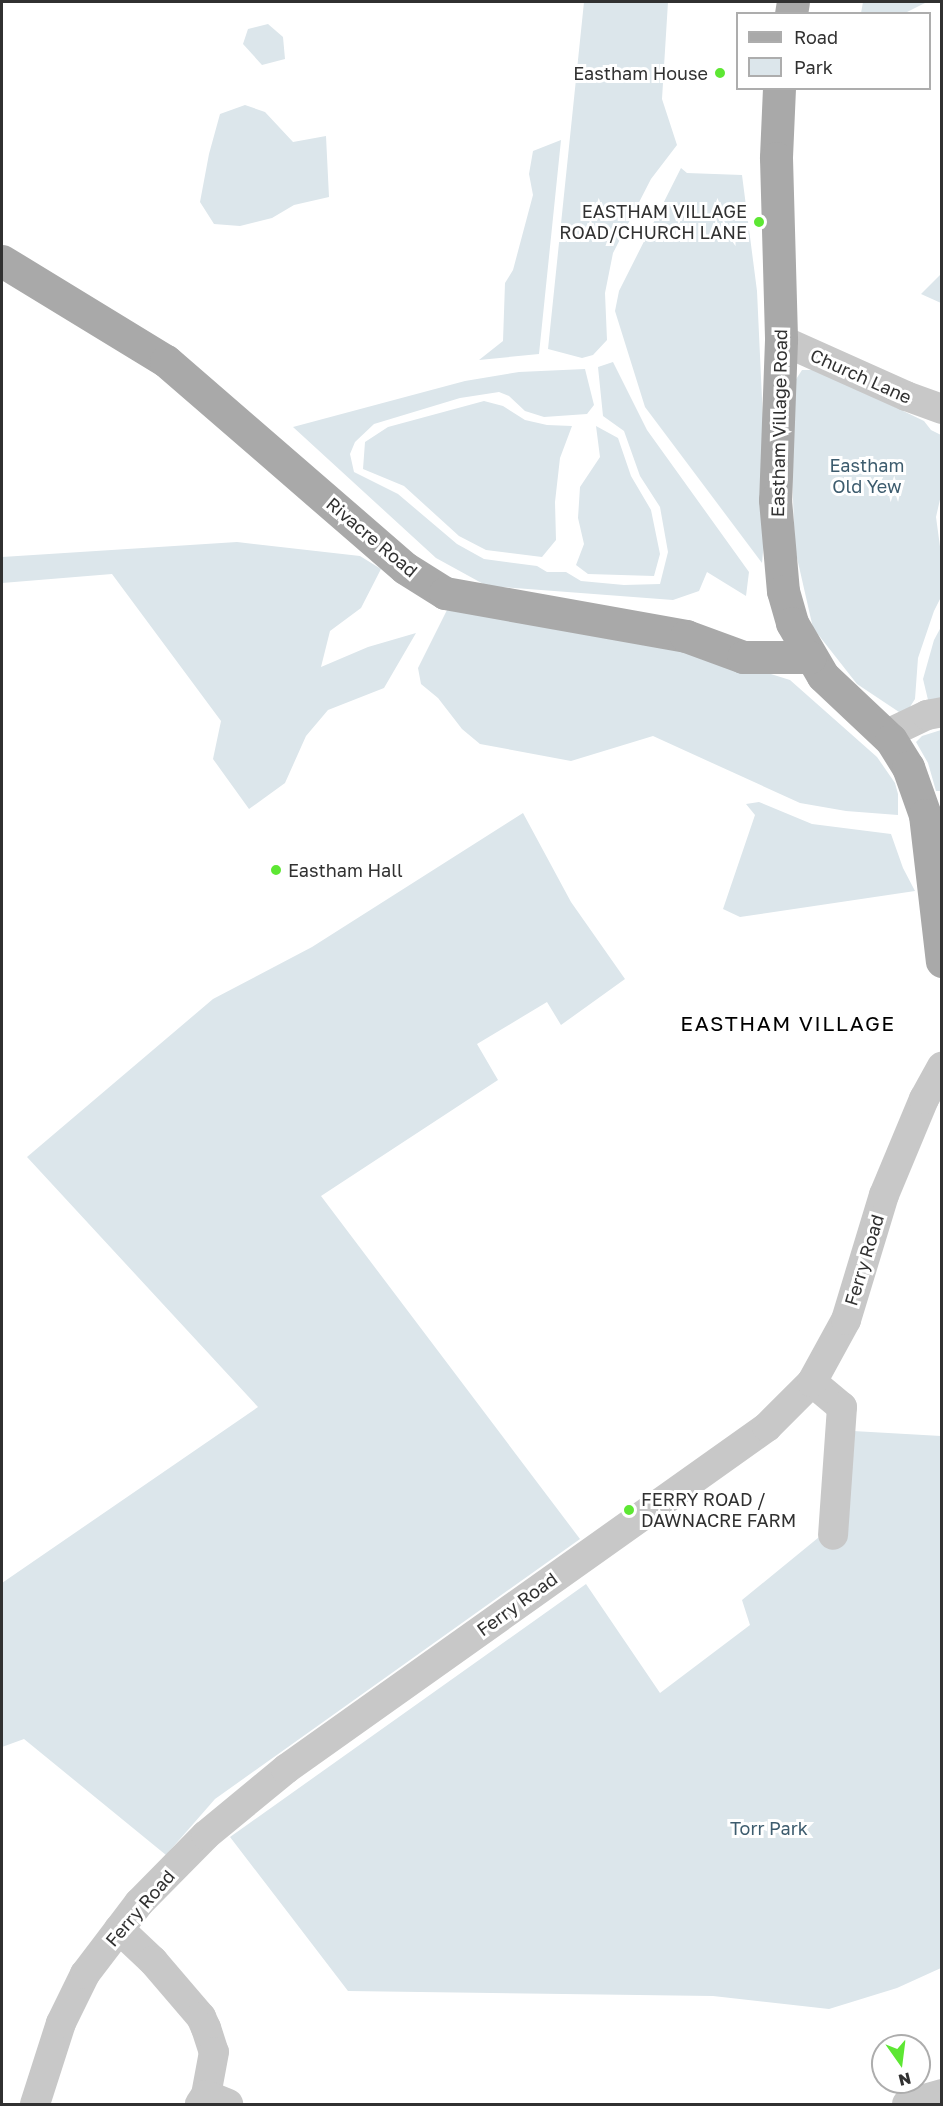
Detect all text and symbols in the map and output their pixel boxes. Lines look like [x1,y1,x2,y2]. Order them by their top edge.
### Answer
legend [736,12,931,90]
text: Road [794,26,838,48]
text: Park [794,56,833,78]
place label: Eastham House [573,62,708,84]
marker: Eastham House [713,66,727,80]
place label: EASTHAM VILLAGE ROAD/CHURCH LANE [559,201,747,244]
marker: EASTHAM VILLAGE ROAD/CHURCH LANE [752,215,766,229]
street label: Eastham Village Road [767,329,791,517]
street label: Church Lane [807,344,915,408]
park label: Eastham Old Yew [830,455,904,498]
street label: Rivacre Road [322,493,422,581]
place label: Eastham Hall [288,859,403,881]
marker: Eastham Hall [269,863,283,877]
district label: EASTHAM VILLAGE [680,1010,896,1036]
street label: Ferry Road [840,1212,888,1308]
place label: FERRY ROAD / DAWNACRE FARM [641,1489,796,1532]
marker: FERRY ROAD / DAWNACRE FARM [622,1503,636,1517]
street label: Ferry Road [473,1568,561,1640]
park label: Torr Park [730,1817,808,1839]
street label: Ferry Road [101,1865,179,1951]
north arrow [871,2034,931,2094]
text: N [897,2068,913,2091]

